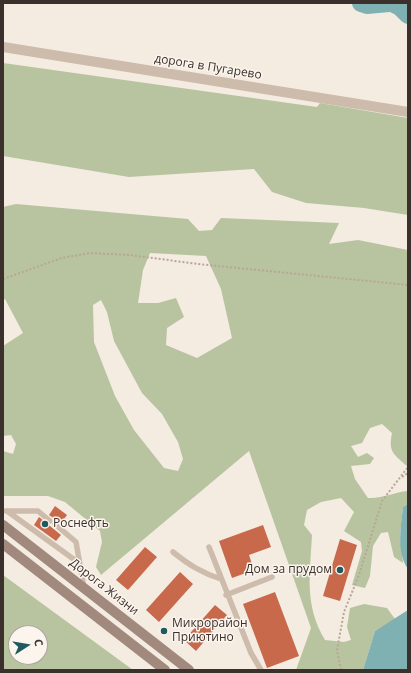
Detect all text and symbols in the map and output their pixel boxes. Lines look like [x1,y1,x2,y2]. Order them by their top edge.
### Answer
street label: дорога в Пугарево [153,51,263,83]
place label: Роснефть [53,517,109,531]
marker: Роснефть [40,519,50,529]
street label: Дорога Жизни [67,556,141,618]
place label: Дом за прудом [245,563,332,577]
marker: Дом за прудом [335,565,345,575]
place label: Микрорайон Приютино [172,617,248,645]
north arrow [8,625,48,665]
marker: Микрорайон Приютино [159,626,169,636]
text: С [31,638,47,648]

